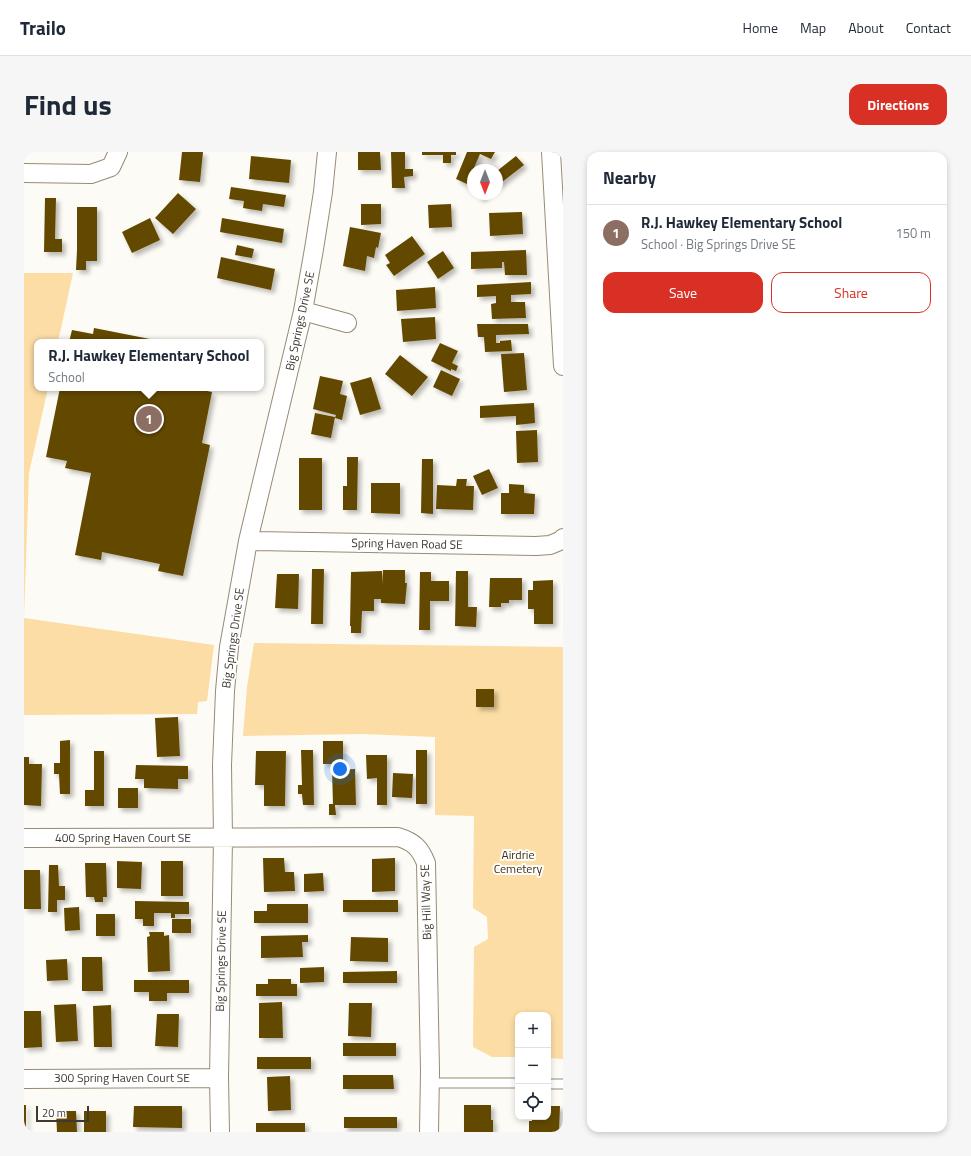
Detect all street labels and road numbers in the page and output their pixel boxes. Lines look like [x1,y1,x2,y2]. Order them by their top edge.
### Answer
street label: Big Springs Drive SE [280,269,319,372]
street label: Spring Haven Road SE [351,533,463,554]
street label: Big Springs Drive SE [216,586,249,689]
street label: 400 Spring Haven Court SE [55,828,191,847]
street label: Big Hill Way SE [415,863,436,940]
street label: Big Springs Drive SE [210,910,231,1012]
street label: 300 Spring Haven Court SE [54,1068,190,1087]

